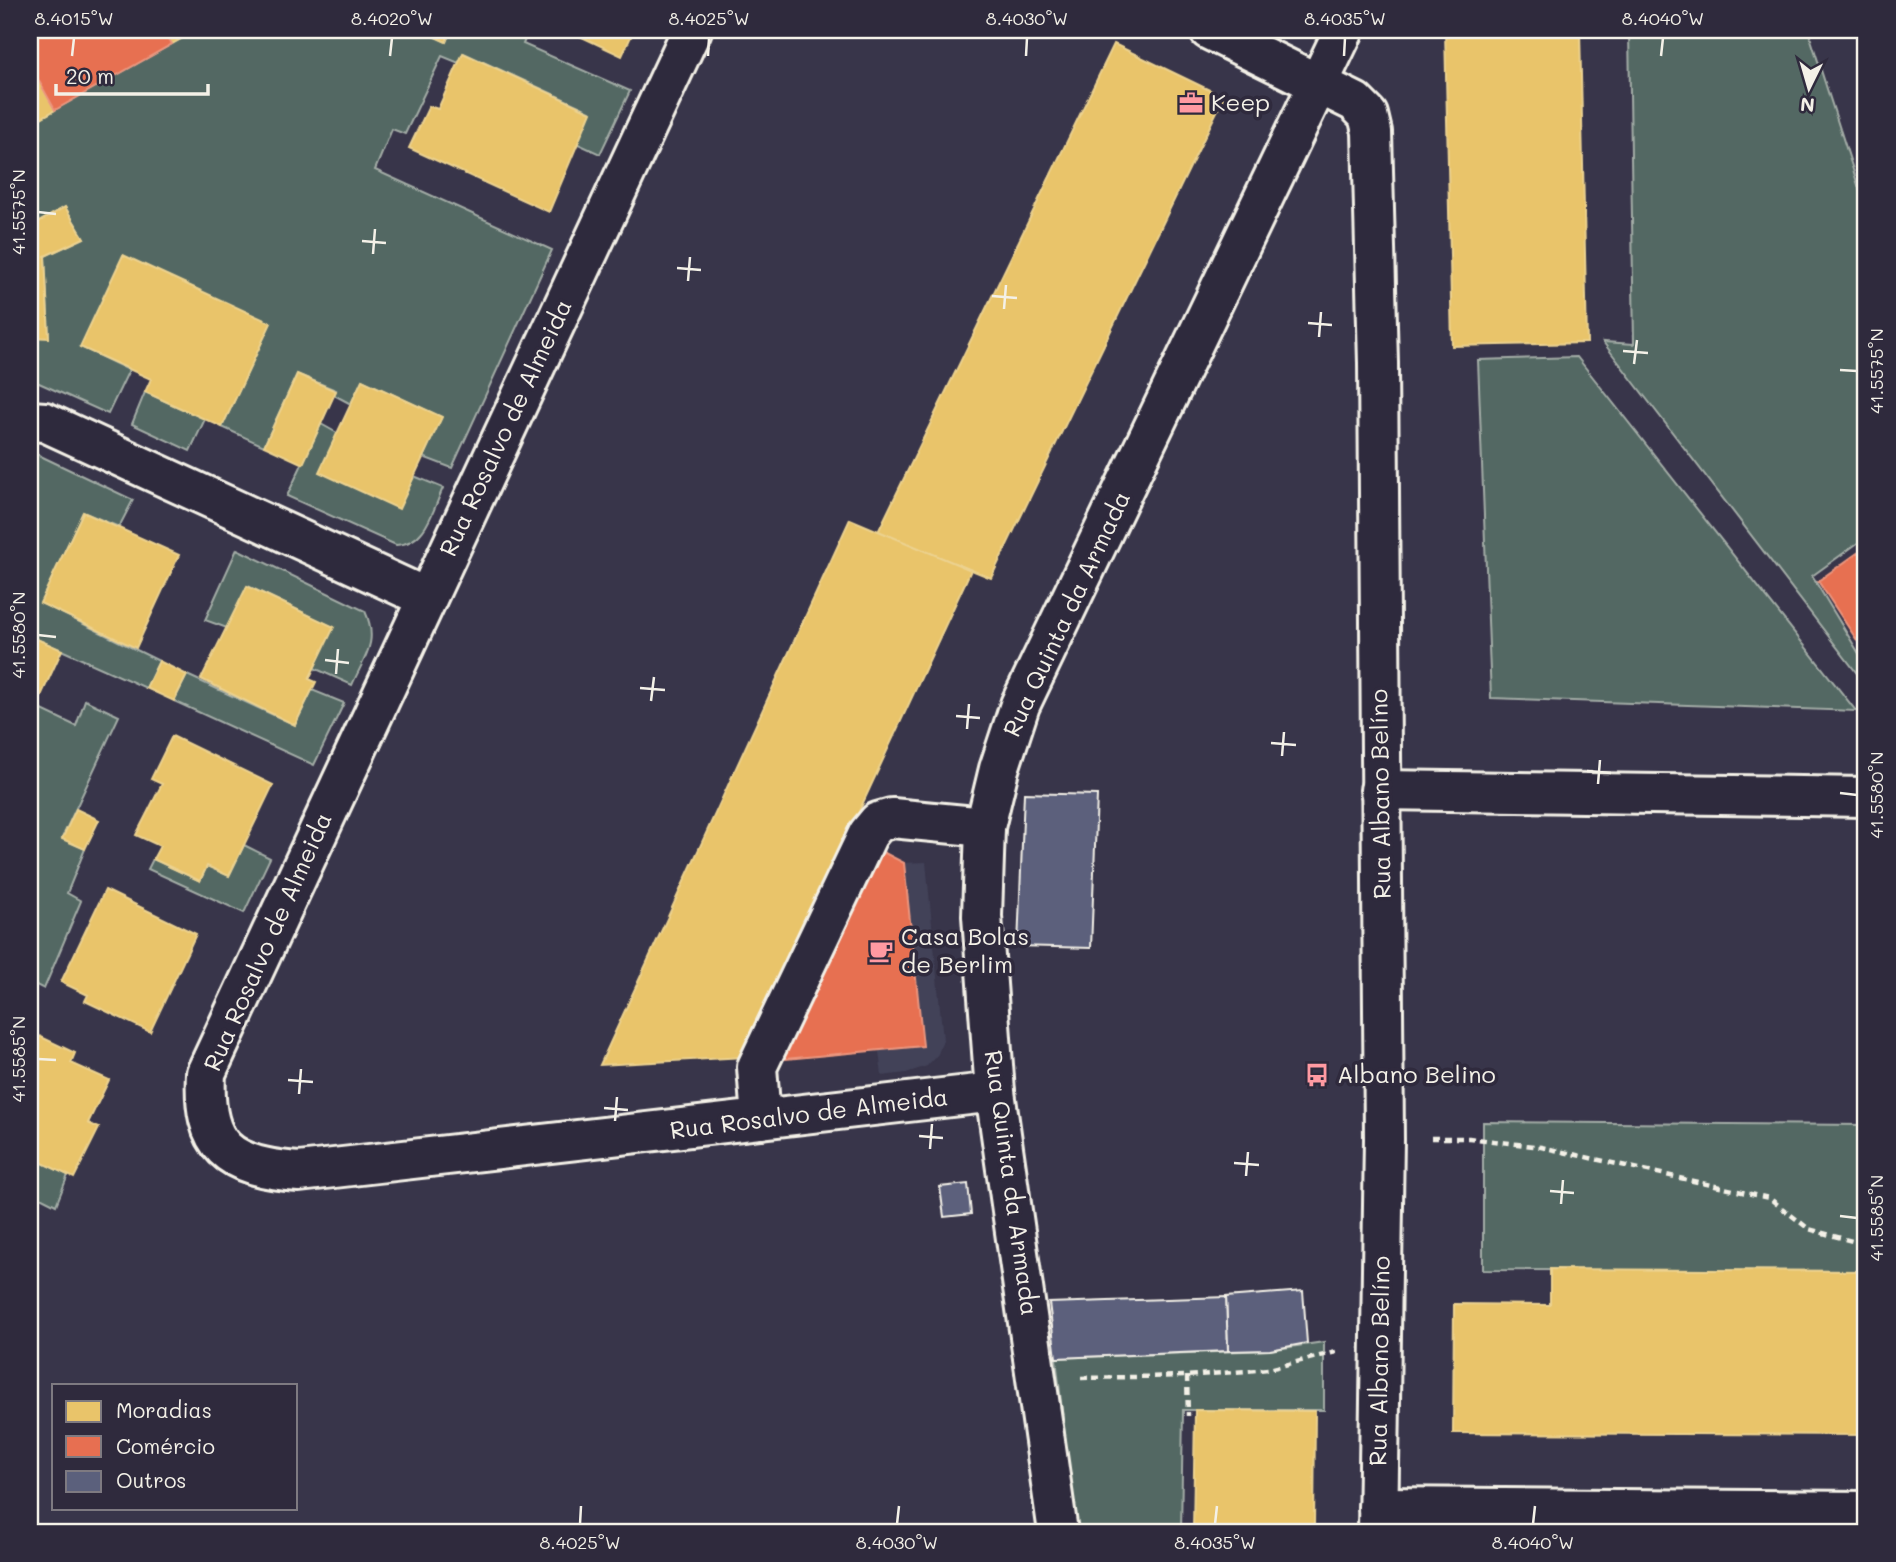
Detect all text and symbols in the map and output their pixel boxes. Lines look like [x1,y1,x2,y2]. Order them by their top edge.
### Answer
text: 8.4015°W [34,6,114,30]
text: 8.4020°W [351,6,433,30]
text: 8.4025°W [668,6,750,30]
text: 8.4030°W [986,6,1068,30]
text: 8.4035°W [1304,6,1386,30]
text: 8.4040°W [1622,6,1704,30]
scale bar [56,52,208,96]
north arrow [1773,52,1843,122]
text: 20 m [66,62,114,89]
place label: Keep [1211,86,1270,117]
office icon: Keep [1177,89,1205,117]
text: N [1799,92,1816,119]
text: 41.5575°N [6,169,30,255]
street label: Rua Rosalvo de Almeida [431,294,578,561]
text: 41.5575°N [1864,328,1888,414]
street label: Rua Quinta da Armada [995,486,1136,741]
text: 41.5580°N [6,591,30,679]
street label: Rua Albano Belíno [1362,689,1397,899]
text: 41.5580°N [1864,751,1888,839]
street label: Rua Rosalvo de Almeida [196,807,338,1076]
place label: Casa Bolas de Berlim [901,920,1029,979]
cafe icon: Casa Bolas de Berlim [867,937,895,965]
text: 41.5585°N [6,1016,30,1102]
street label: Rua Quinta da Armada [979,1048,1046,1317]
place label: Albano Belino [1337,1058,1496,1089]
bus stop icon: Albano Belino [1303,1061,1331,1089]
street label: Rua Rosalvo de Almeida [668,1080,950,1145]
text: 41.5585°N [1864,1175,1888,1261]
street label: Rua Albano Belíno [1361,1256,1396,1466]
legend [52,1384,298,1510]
text: Moradias [116,1396,212,1423]
text: Comércio [116,1432,215,1459]
text: Outros [116,1466,187,1493]
text: 8.4025°W [539,1530,621,1554]
text: 8.4030°W [856,1530,938,1554]
text: 8.4035°W [1174,1530,1256,1554]
text: 8.4040°W [1492,1530,1574,1554]

